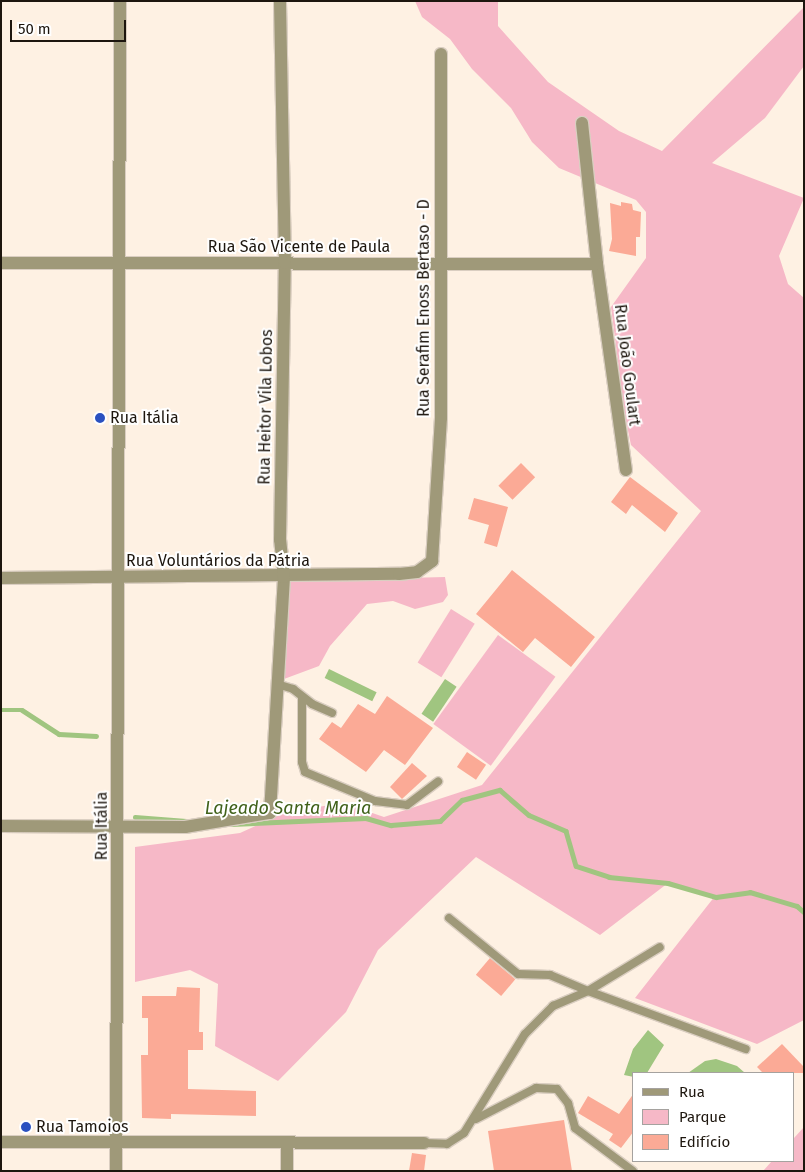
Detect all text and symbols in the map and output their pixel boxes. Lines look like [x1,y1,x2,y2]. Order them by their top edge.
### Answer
scale bar [12,10,129,42]
text: 50 m [18,20,51,38]
street label: Rua Serafim Enoss Bertaso - D [414,199,434,417]
street label: Rua São Vicente de Paula [208,237,390,257]
street label: Rua João Goulart [610,303,644,427]
street label: Rua Heitor Vila Lobos [255,329,277,485]
place label: Rua Itália [110,408,179,428]
marker: Rua Itália [94,412,106,424]
street label: Rua Voluntários da Pátria [126,551,310,571]
street label: Rua Itália [92,792,112,860]
water label: Lajeado Santa Maria [205,797,371,819]
legend [632,1072,795,1162]
text: Rua [679,1083,705,1101]
text: Parque [679,1108,726,1126]
place label: Rua Tamoios [36,1117,128,1137]
marker: Rua Tamoios [20,1121,32,1133]
text: Edifício [679,1133,730,1151]

